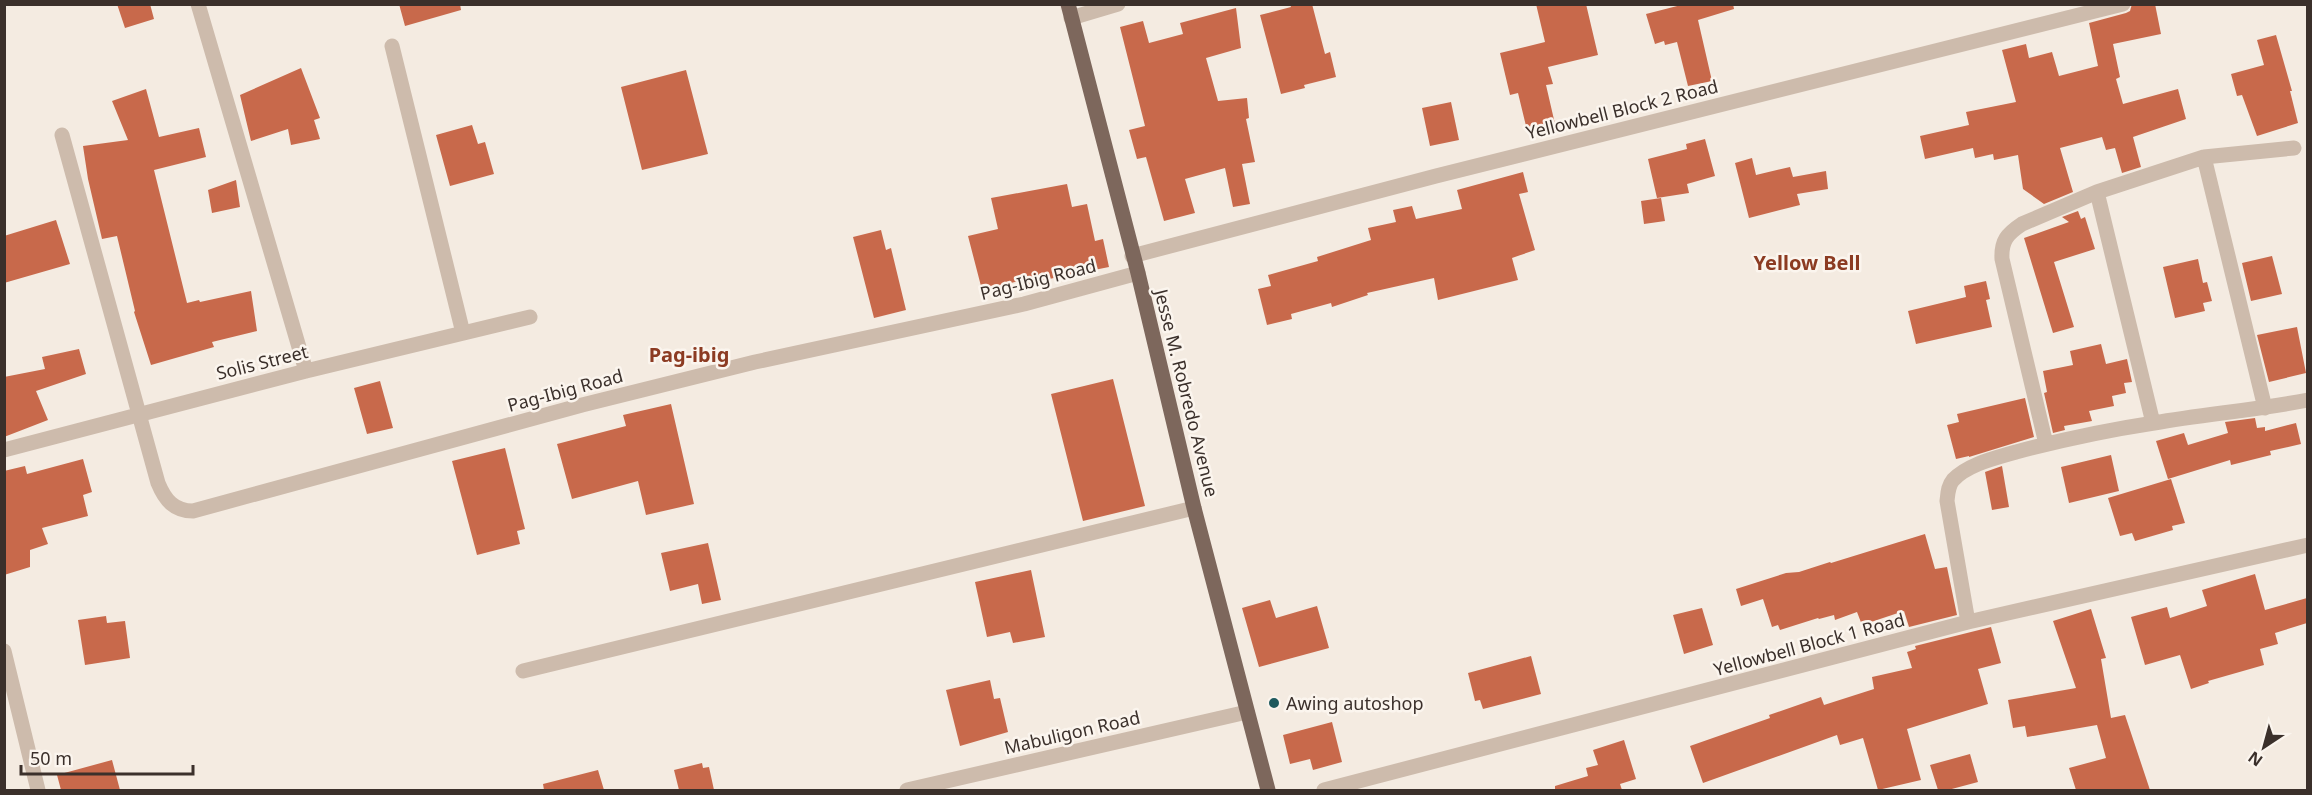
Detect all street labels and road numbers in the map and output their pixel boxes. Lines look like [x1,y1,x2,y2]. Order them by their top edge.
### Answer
street label: Yellowbell Block 2 Road [1524,74,1720,144]
street label: Pag-Ibig Road [978,253,1098,305]
street label: Jesse M. Robredo Avenue [1149,285,1224,499]
street label: Solis Street [214,339,311,385]
street label: Pag-Ibig Road [505,363,625,417]
street label: Yellowbell Block 1 Road [1711,607,1907,681]
street label: Mabuligon Road [1002,705,1142,759]

